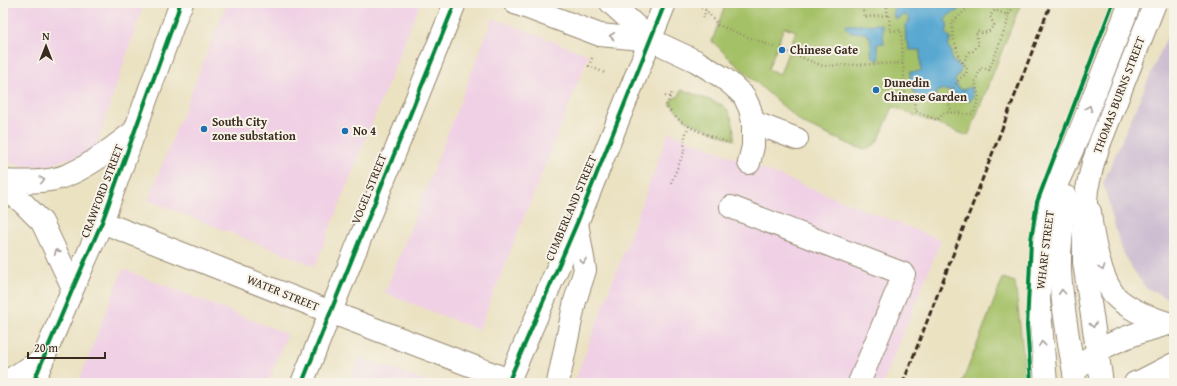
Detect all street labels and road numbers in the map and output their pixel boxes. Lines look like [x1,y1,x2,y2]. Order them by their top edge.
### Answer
street label: THOMAS BURNS STREET [1088,34,1149,156]
street label: CRAWFORD STREET [76,142,127,240]
street label: VOGEL STREET [347,151,391,227]
street label: CUMBERLAND STREET [541,152,601,263]
street label: WHARF STREET [1031,209,1058,290]
street label: WATER STREET [244,270,322,315]

